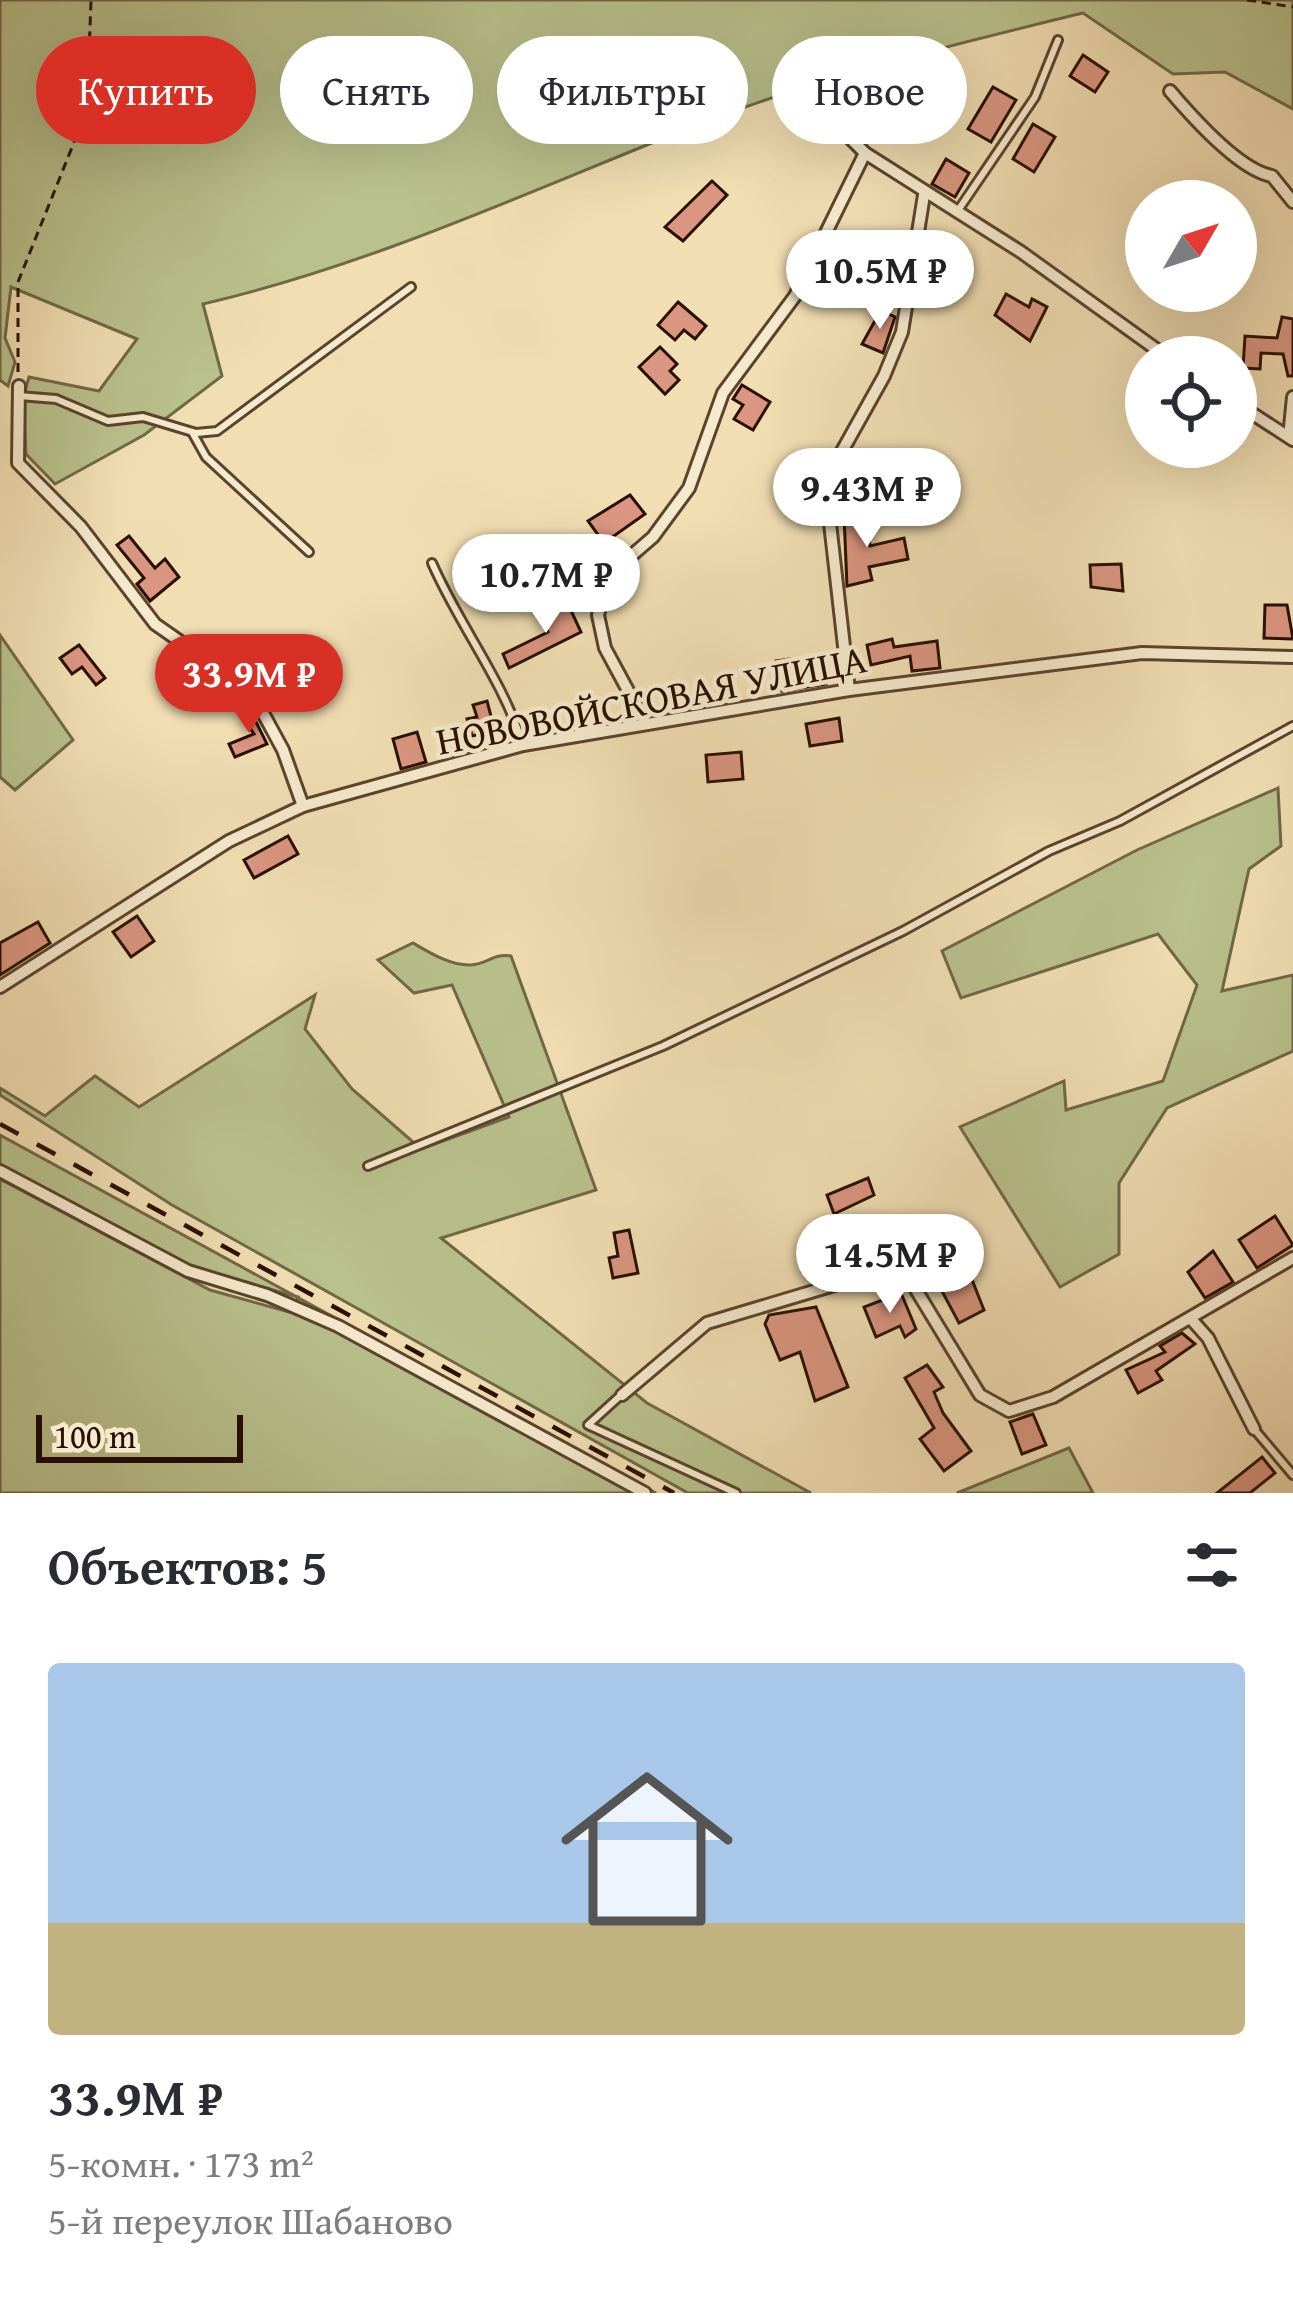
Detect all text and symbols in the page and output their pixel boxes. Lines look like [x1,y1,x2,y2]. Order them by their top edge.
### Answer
chip: Купить [36,36,256,144]
chip: Снять [280,36,473,144]
chip: Фильтры [497,36,748,144]
chip: Новое [772,36,967,144]
north arrow [1125,180,1257,312]
map controls [1125,180,1257,468]
pin: 10.5M ₽ [769,230,991,332]
text: 10.5M ₽ [813,240,947,297]
button: locate [1125,336,1257,468]
pin: 9.43M ₽ [756,448,978,550]
text: 9.43M ₽ [800,458,934,515]
pin: 10.7M ₽ [435,534,657,636]
text: 10.7M ₽ [479,544,613,601]
street label: НОВОВОЙСКОВАЯ УЛИЦА [431,629,871,769]
pin: 33.9M ₽ [138,634,360,736]
text: 33.9M ₽ [182,644,316,701]
pin: 14.5M ₽ [779,1214,1001,1316]
text: 14.5M ₽ [823,1224,957,1281]
scale bar [36,1409,243,1462]
text: 100 m [54,1412,136,1460]
text: Объектов: 5 [48,1528,328,1603]
icon: filters [1179,1532,1245,1598]
icon: home [539,1741,755,1957]
text: 33.9M ₽ [48,2059,223,2134]
text: 5-комн. · 173 m² [48,2134,314,2191]
text: 5-й переулок Шабаново [48,2191,453,2248]

